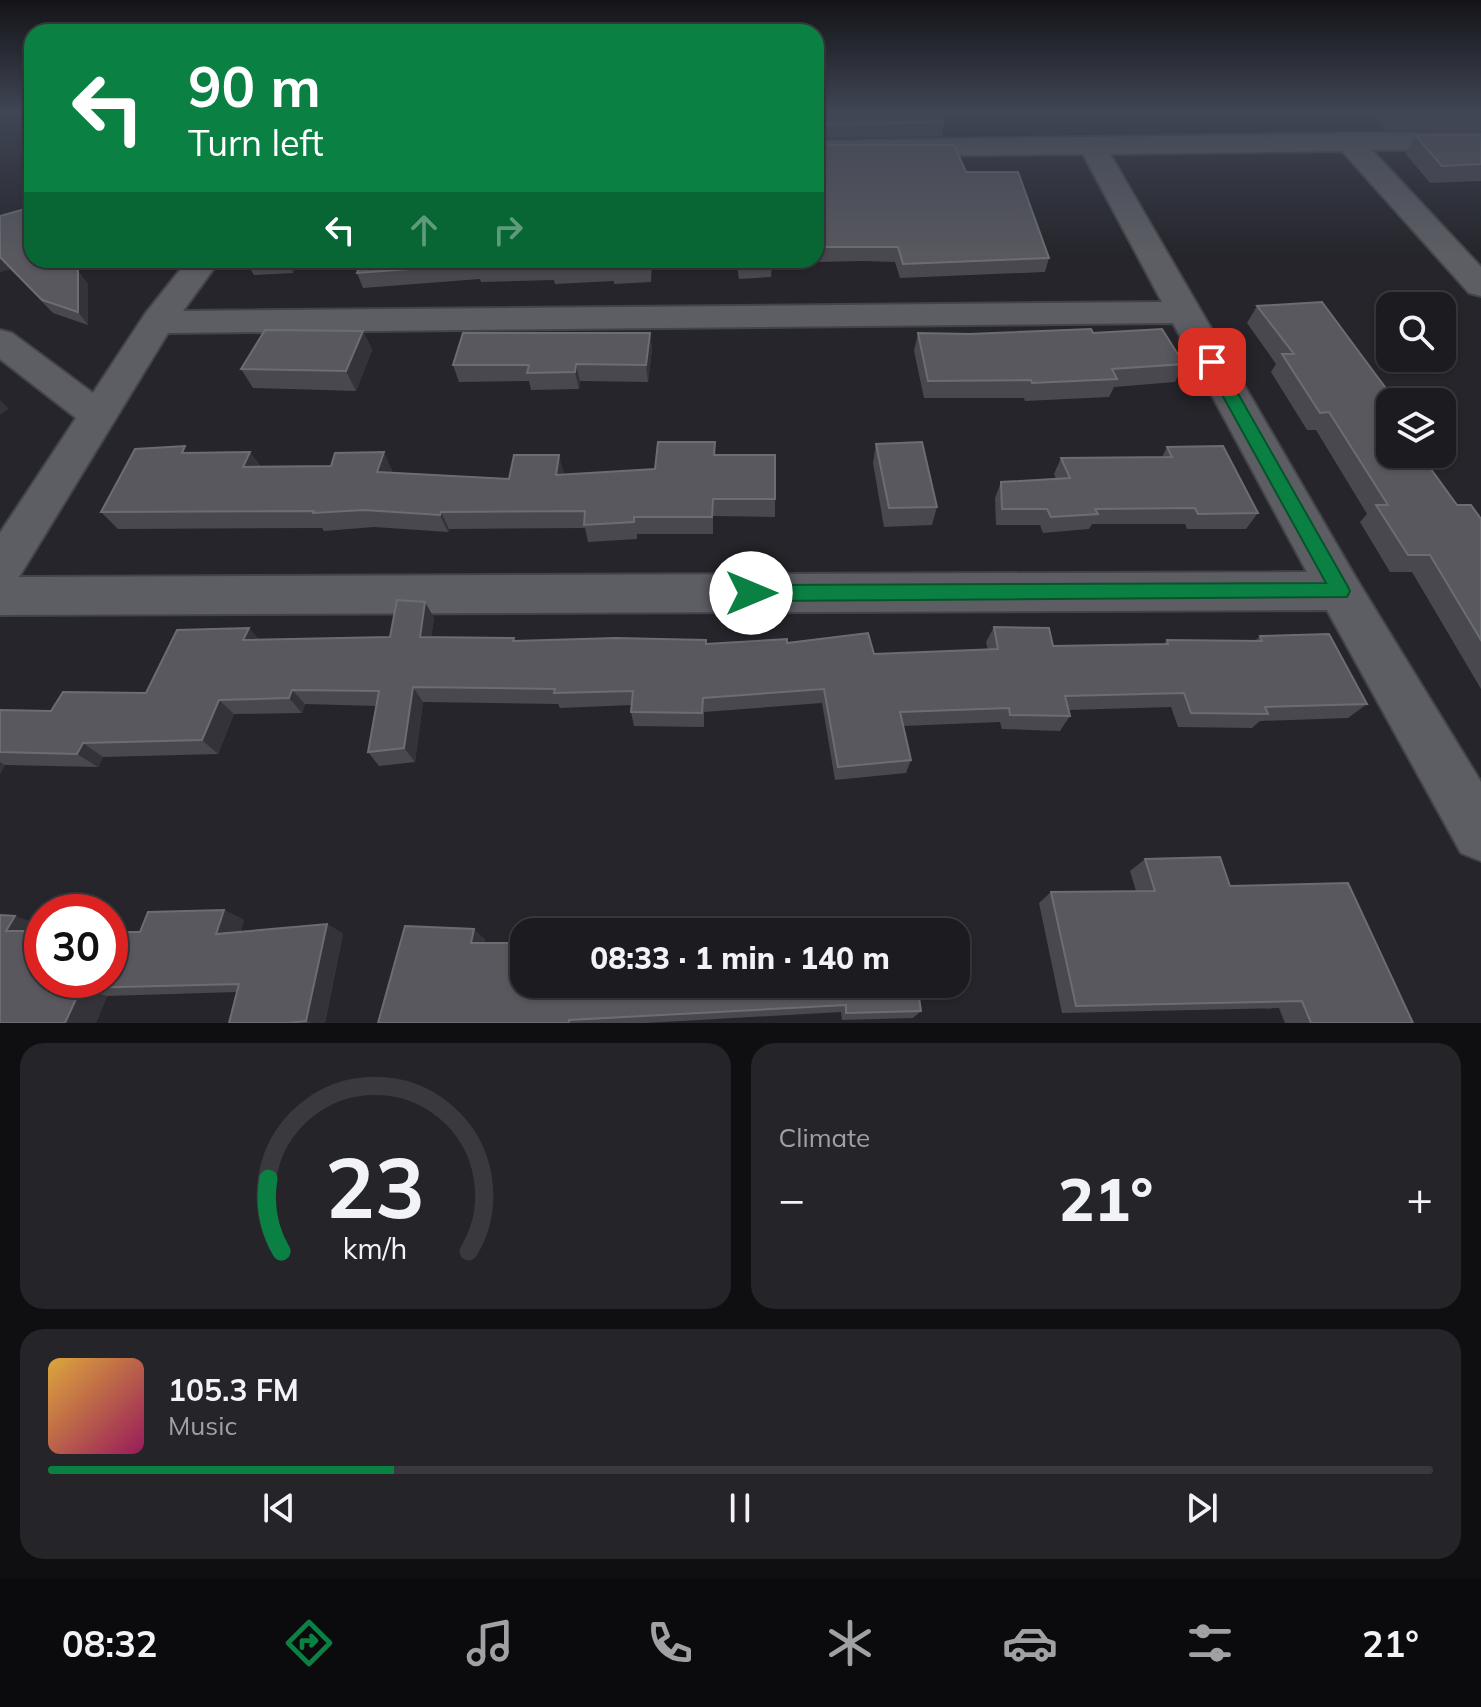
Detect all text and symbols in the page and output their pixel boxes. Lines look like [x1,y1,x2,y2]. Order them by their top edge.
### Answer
text: 90 m [188,51,321,121]
icon: left [56,56,160,160]
text: Turn left [188,120,324,165]
icon: left [318,208,362,252]
icon: ahead [402,208,446,252]
icon: right [486,208,530,252]
map controls [1376,292,1456,468]
button: search [1376,292,1456,372]
pin [1178,328,1246,396]
icon: arrive [1190,340,1234,384]
button: layers [1376,388,1456,468]
position arrow [709,551,793,635]
speed limit sign: 30 [24,894,128,998]
text: 08:33 · 1 min · 140 m [590,939,890,977]
text: Climate [779,1121,870,1154]
text: 23 [325,1134,425,1239]
text: 21° [1058,1161,1153,1236]
text: − [779,1171,805,1226]
text: + [1407,1171,1433,1226]
text: km/h [343,1230,408,1266]
text: 105.3 FM [168,1371,299,1409]
text: Music [168,1409,237,1442]
icon: previous [257,1486,301,1530]
icon: pause [718,1486,762,1530]
icon: next [1180,1486,1224,1530]
icon: directions [281,1615,337,1671]
icon: music [462,1615,518,1671]
icon: phone [642,1615,698,1671]
icon: climate [822,1615,878,1671]
icon: car [1002,1615,1058,1671]
icon: filters [1182,1615,1238,1671]
text: 08:32 [62,1621,157,1666]
text: 21° [1362,1621,1419,1666]

